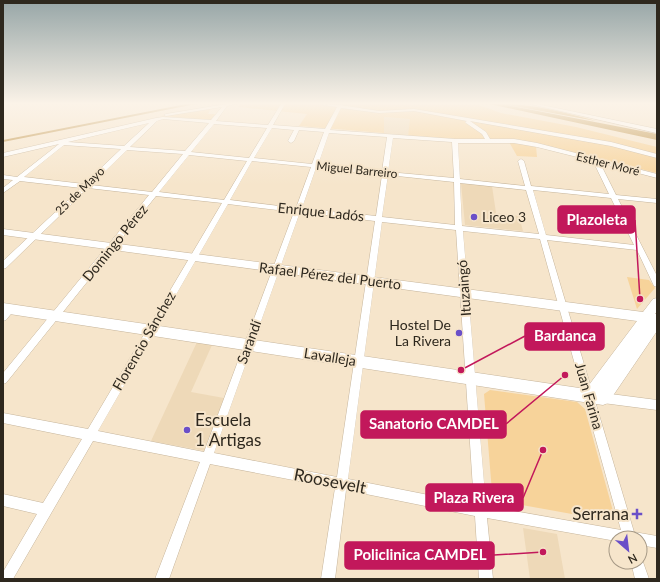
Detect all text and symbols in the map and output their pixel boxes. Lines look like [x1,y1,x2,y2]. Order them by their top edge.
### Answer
street label: Esther Moré [575,148,641,179]
street label: Miguel Barreiro [316,158,398,181]
street label: 25 de Mayo [52,163,108,218]
street label: Enrique Ladós [277,199,365,224]
street label: Domingo Pérez [78,201,151,284]
callout: Plazoleta [558,206,635,233]
place label: Liceo 3 [482,208,526,225]
text: Plazoleta [567,210,627,228]
marker: Liceo 3 [469,212,479,222]
street label: Rafael Pérez del Puerto [258,258,402,293]
street label: Ituzaingó [453,259,474,317]
street label: Florencio Sánchez [108,288,179,393]
place label: Hostel De La Rivera [389,316,451,349]
street label: Sarandí [233,317,264,366]
callout: Bardanca [525,323,604,350]
text: Bardanca [534,326,596,344]
marker: Hostel De La Rivera [454,328,464,338]
street label: Lavalleja [303,344,357,369]
street label: Juan Farina [572,360,607,431]
place label: Escuela 1 Artigas [195,409,261,450]
callout: Sanatorio CAMDEL [361,411,506,438]
text: Sanatorio CAMDEL [369,414,499,432]
marker: Escuela 1 Artigas [182,425,192,435]
street label: Roosevelt [292,463,368,498]
callout: Plaza Rivera [426,484,523,511]
text: Plaza Rivera [434,488,514,506]
place label: Serrana [572,503,629,524]
marker: Serrana [632,509,642,519]
north arrow [608,530,648,570]
callout: Policlinica CAMDEL [345,542,494,569]
text: Policlinica CAMDEL [354,545,487,563]
text: N [626,552,640,567]

